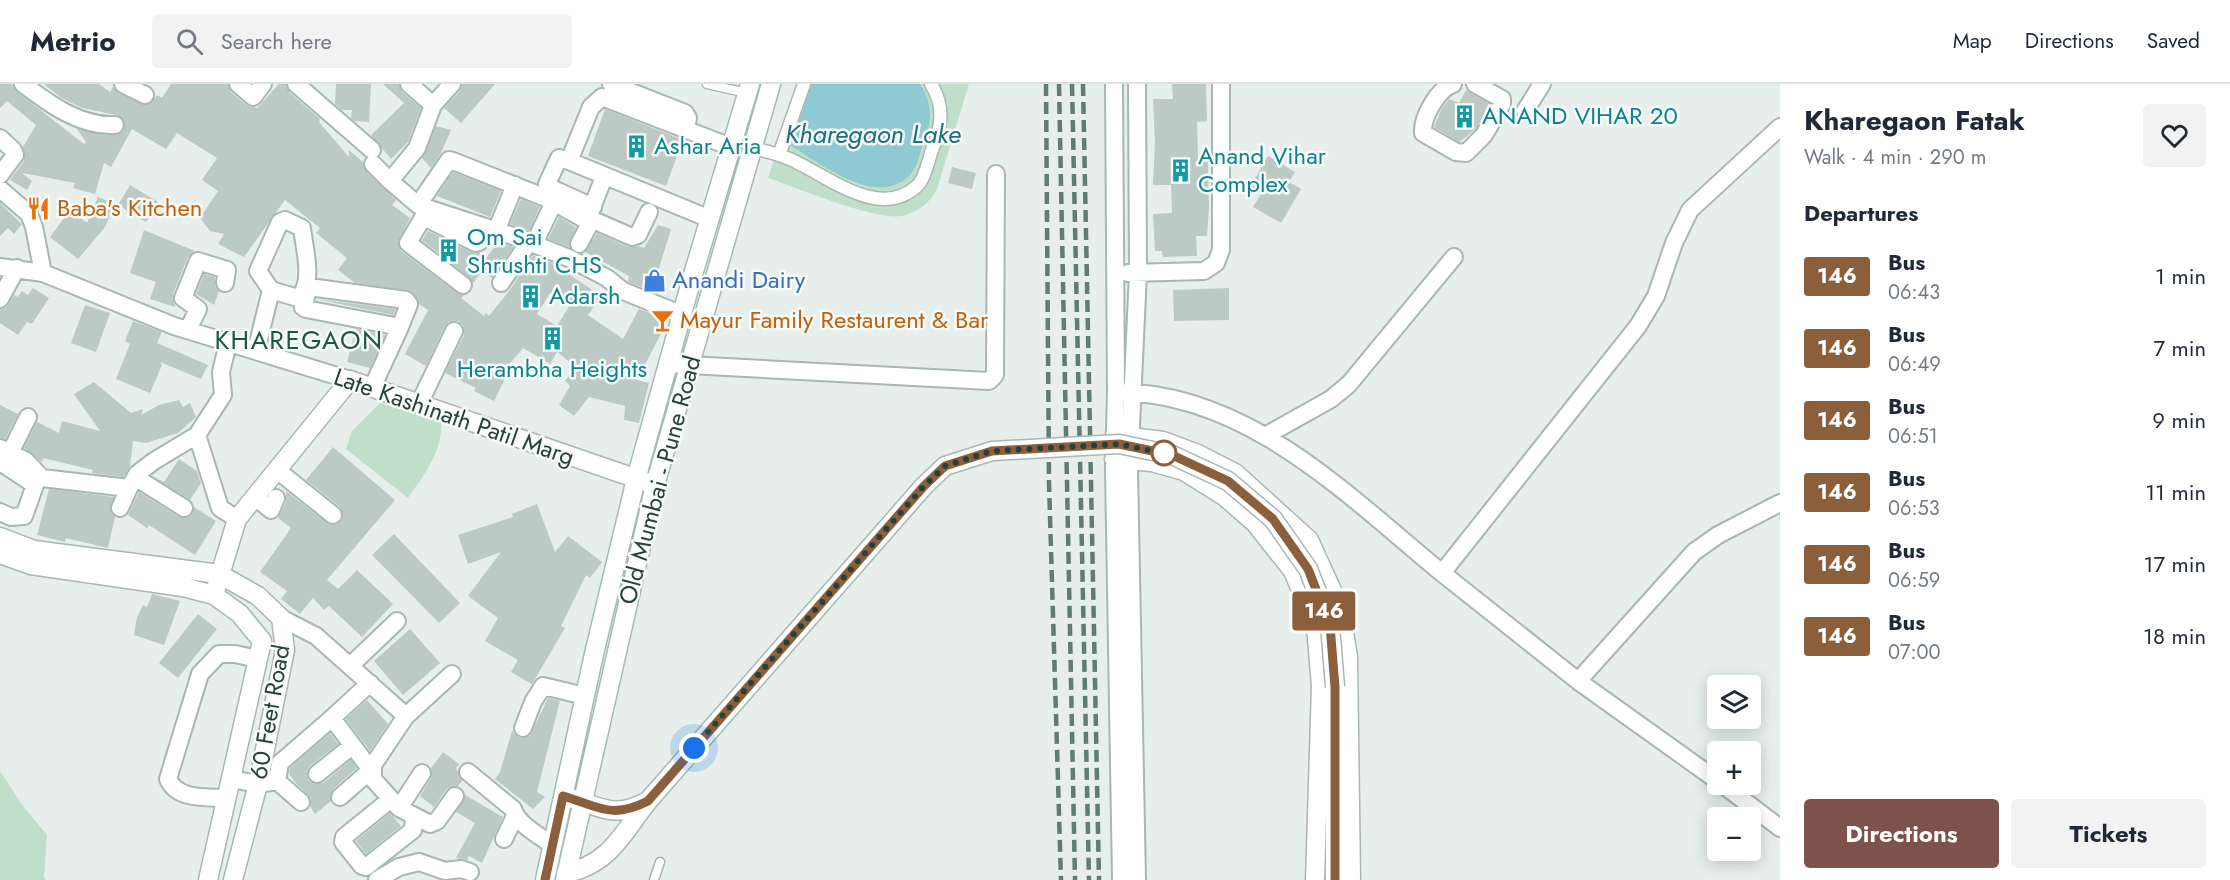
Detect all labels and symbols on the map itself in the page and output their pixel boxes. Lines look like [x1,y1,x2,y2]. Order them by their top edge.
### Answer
place label: ANAND VIHAR 20 [1482,98,1678,133]
building icon: ANAND VIHAR 20 [1451,103,1477,129]
water label: Kharegaon Lake [785,115,961,153]
place label: Ashar Aria [654,128,761,163]
building icon: Ashar Aria [623,133,649,159]
place label: Anand Vihar Complex [1198,138,1327,201]
building icon: Anand Vihar Complex [1167,157,1193,183]
place label: Baba's Kitchen [57,190,202,225]
restaurant icon: Baba's Kitchen [26,195,52,221]
place label: Om Sai Shrushti CHS [467,219,602,282]
building icon: Om Sai Shrushti CHS [436,238,462,264]
place label: Anandi Dairy [672,262,806,297]
shop icon: Anandi Dairy [641,267,667,293]
place label: Adarsh [549,278,621,313]
building icon: Adarsh [518,283,544,309]
place label: Mayur Family Restaurent & Bar [680,302,989,337]
bar icon: Mayur Family Restaurent & Bar [649,307,675,333]
district label: KHAREGAON [214,321,384,359]
building icon: Herambha Heights [539,326,565,352]
place label: Herambha Heights [457,351,647,386]
street label: Old Mumbai - Pune Road [609,352,710,608]
street label: Late Kashinath Patil Marg [329,359,579,474]
unlabelled marker [1151,440,1177,466]
line badge: 146 [1290,592,1358,630]
street label: 60 Feet Road [240,642,299,782]
your location [679,733,709,763]

